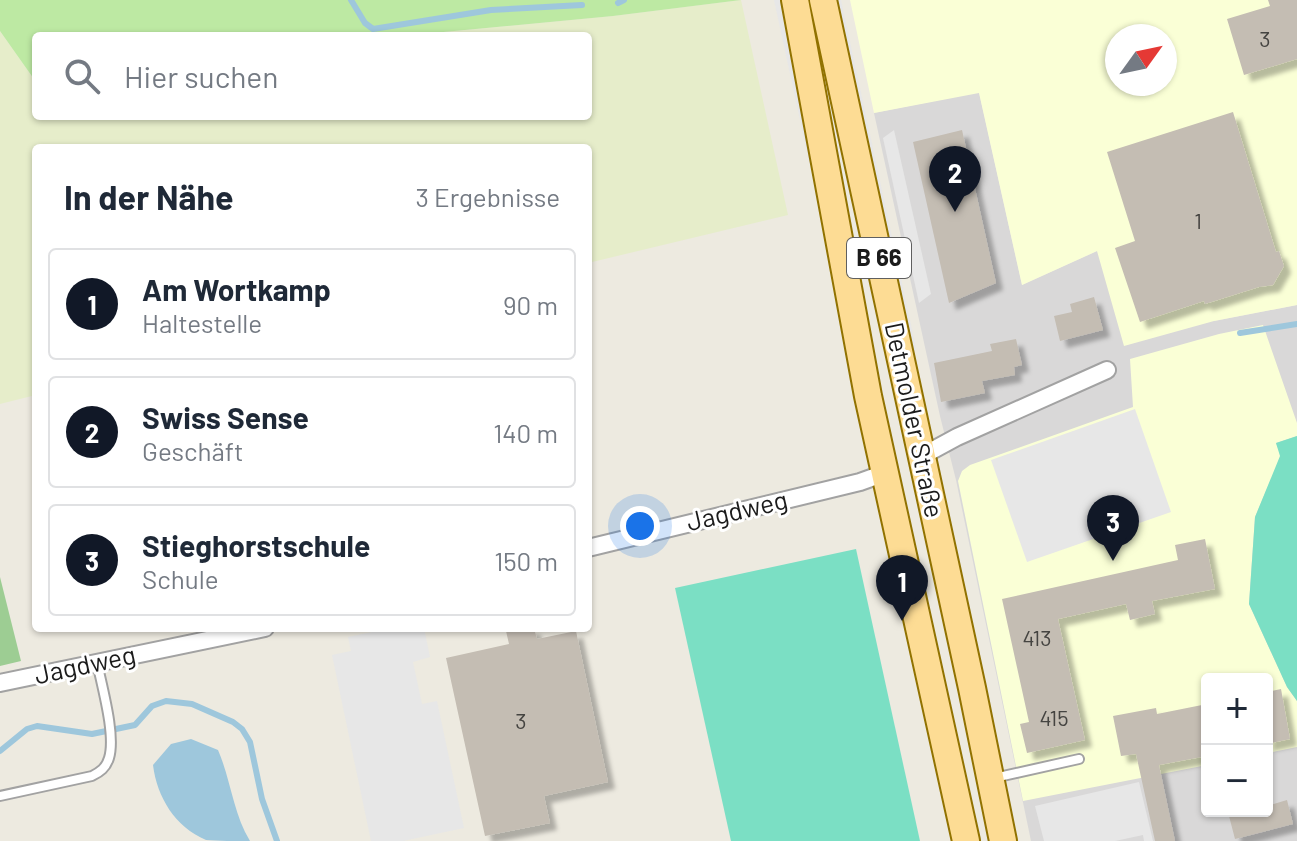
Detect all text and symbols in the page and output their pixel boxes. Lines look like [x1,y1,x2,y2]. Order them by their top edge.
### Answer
north arrow [1105,24,1177,96]
house number: 3 [1259,25,1271,51]
search box [32,32,592,120]
icon: search [60,54,104,98]
text: Hier suchen [124,58,278,94]
pin: 2 [929,146,981,212]
text: In der Nähe [64,176,234,217]
text: 3 Ergebnisse [415,181,560,212]
house number: 1 [1194,207,1202,233]
road number: B 66 [847,238,911,278]
text: Am Wortkamp [142,271,331,307]
text: 1 [87,289,97,320]
text: 90 m [503,289,558,320]
text: Haltestelle [142,307,262,338]
street label: Detmolder Straße [880,319,951,520]
text: Swiss Sense [142,399,309,435]
text: 2 [85,417,99,448]
text: 140 m [493,417,558,448]
text: Geschäft [142,435,244,466]
street label: Jagdweg [683,483,790,536]
pin: 3 [1087,495,1139,561]
your location [620,506,660,546]
text: Stieghorstschule [142,527,370,563]
text: 3 [85,545,99,576]
text: 150 m [494,545,558,576]
pin: 1 [876,555,928,621]
text: Schule [142,563,219,594]
house number: 413 [1022,624,1052,650]
street label: Jagdweg [31,638,138,689]
map controls [1201,673,1273,817]
button: + [1201,673,1273,745]
house number: 415 [1039,704,1069,730]
house number: 3 [515,707,527,733]
button: − [1201,745,1273,817]

